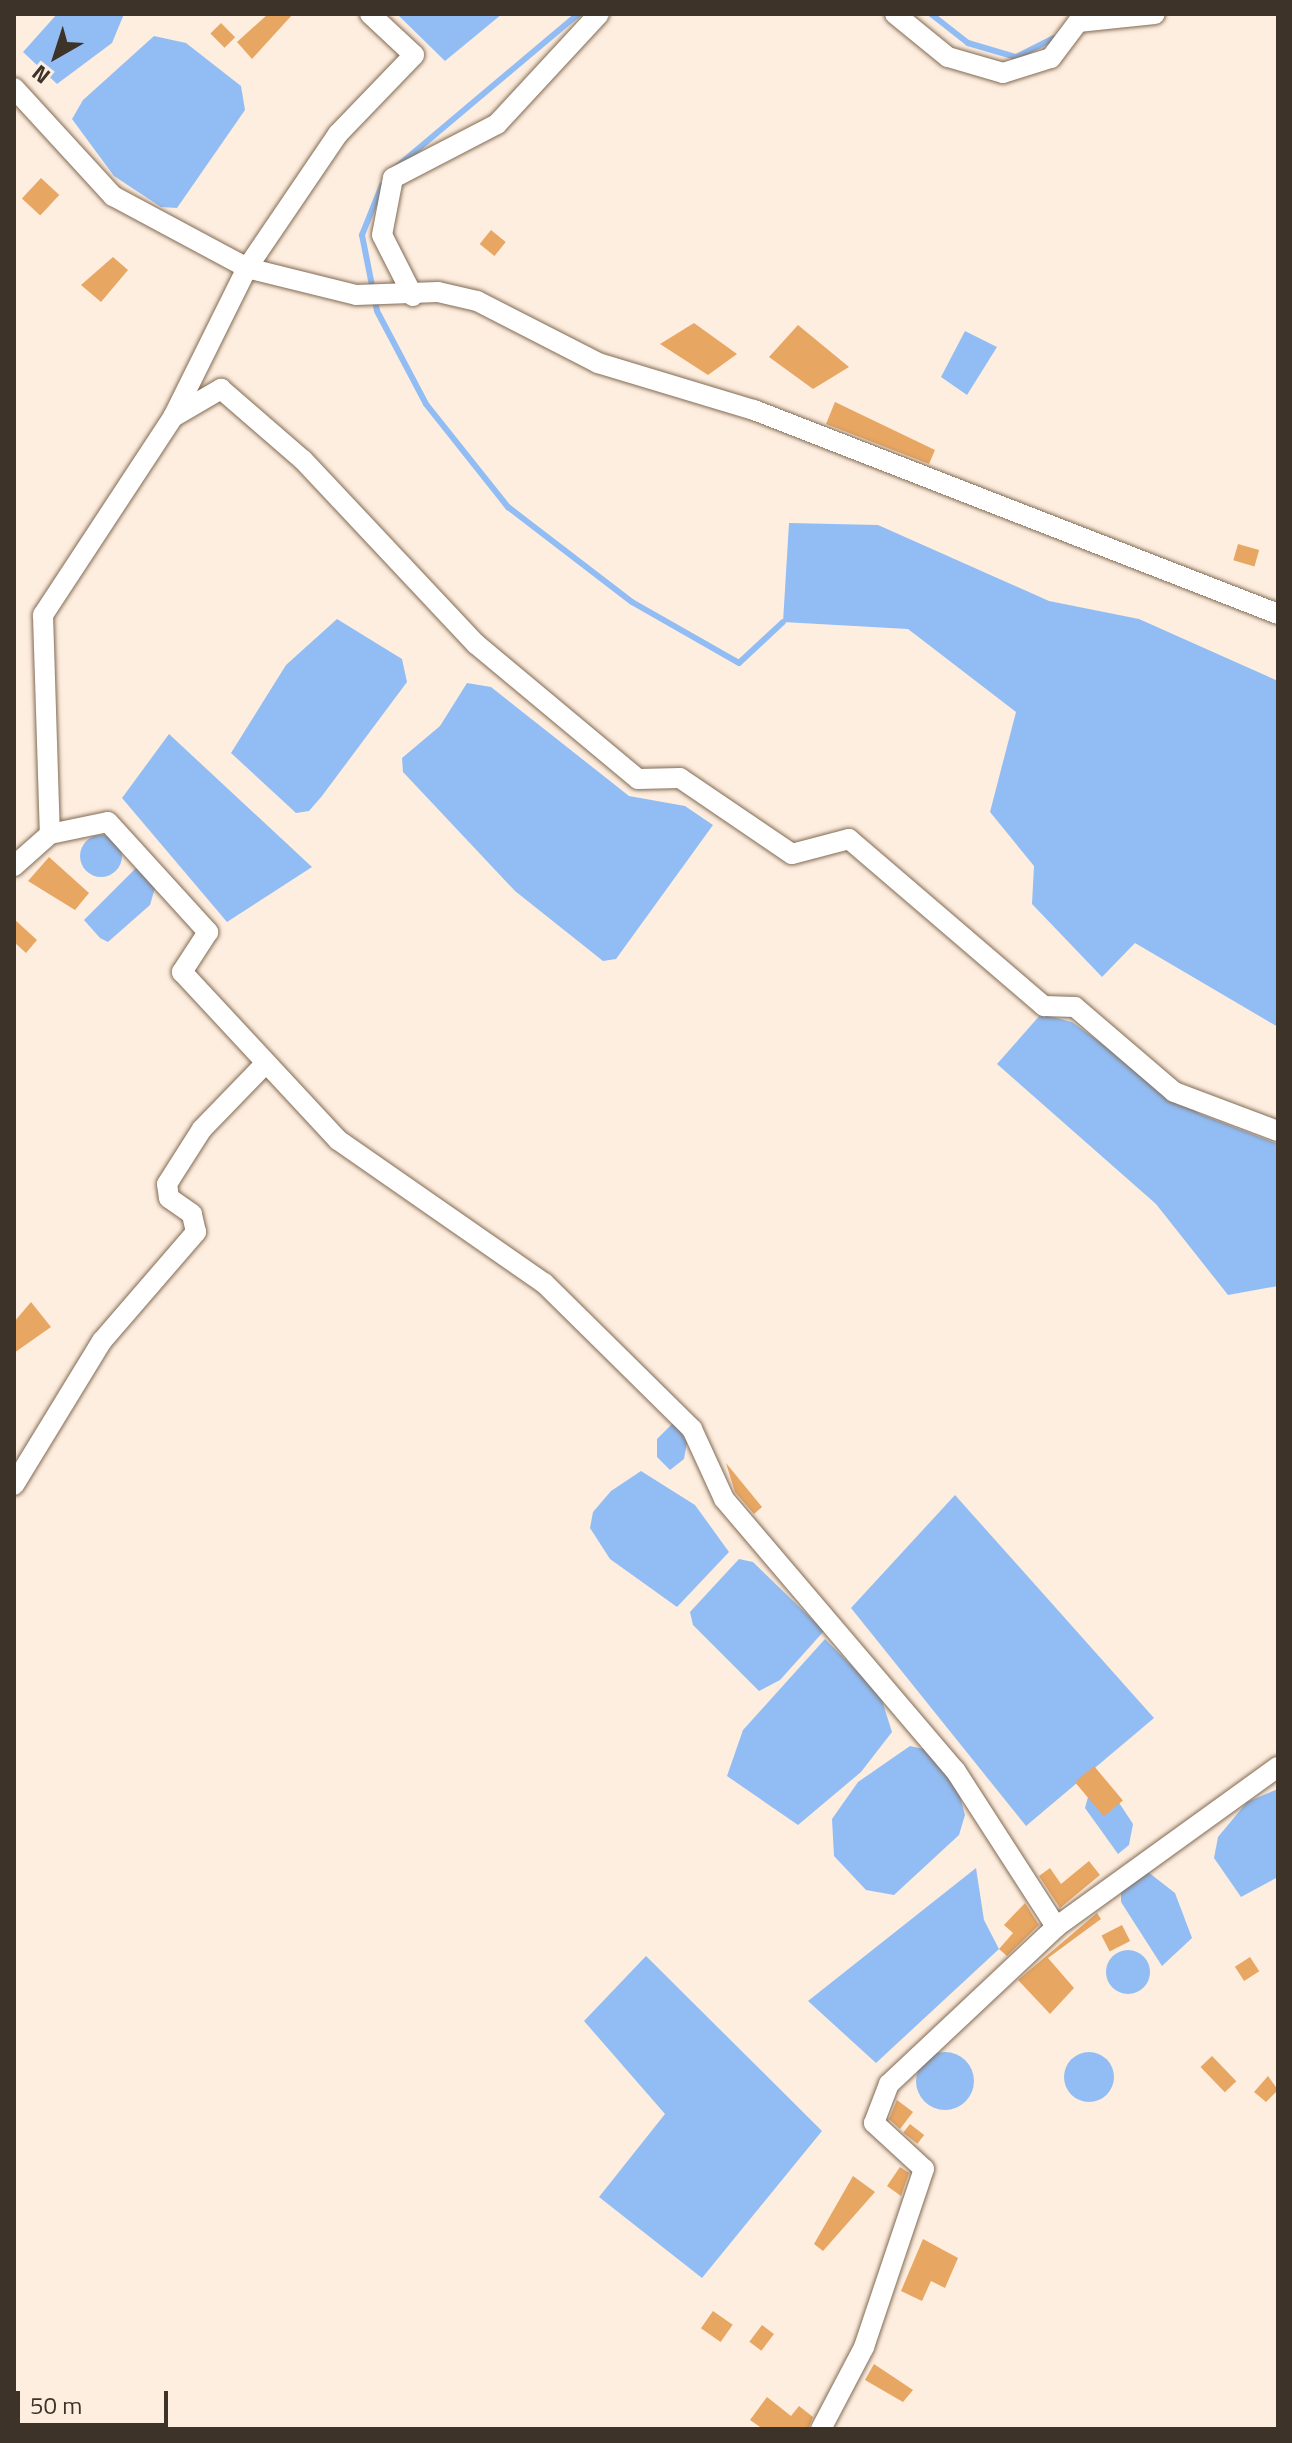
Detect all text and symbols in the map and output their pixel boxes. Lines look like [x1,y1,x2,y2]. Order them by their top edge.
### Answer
north arrow [16,16,96,96]
text: N [24,57,58,93]
scale bar [20,2375,172,2425]
text: 50 m [30,2387,82,2423]

